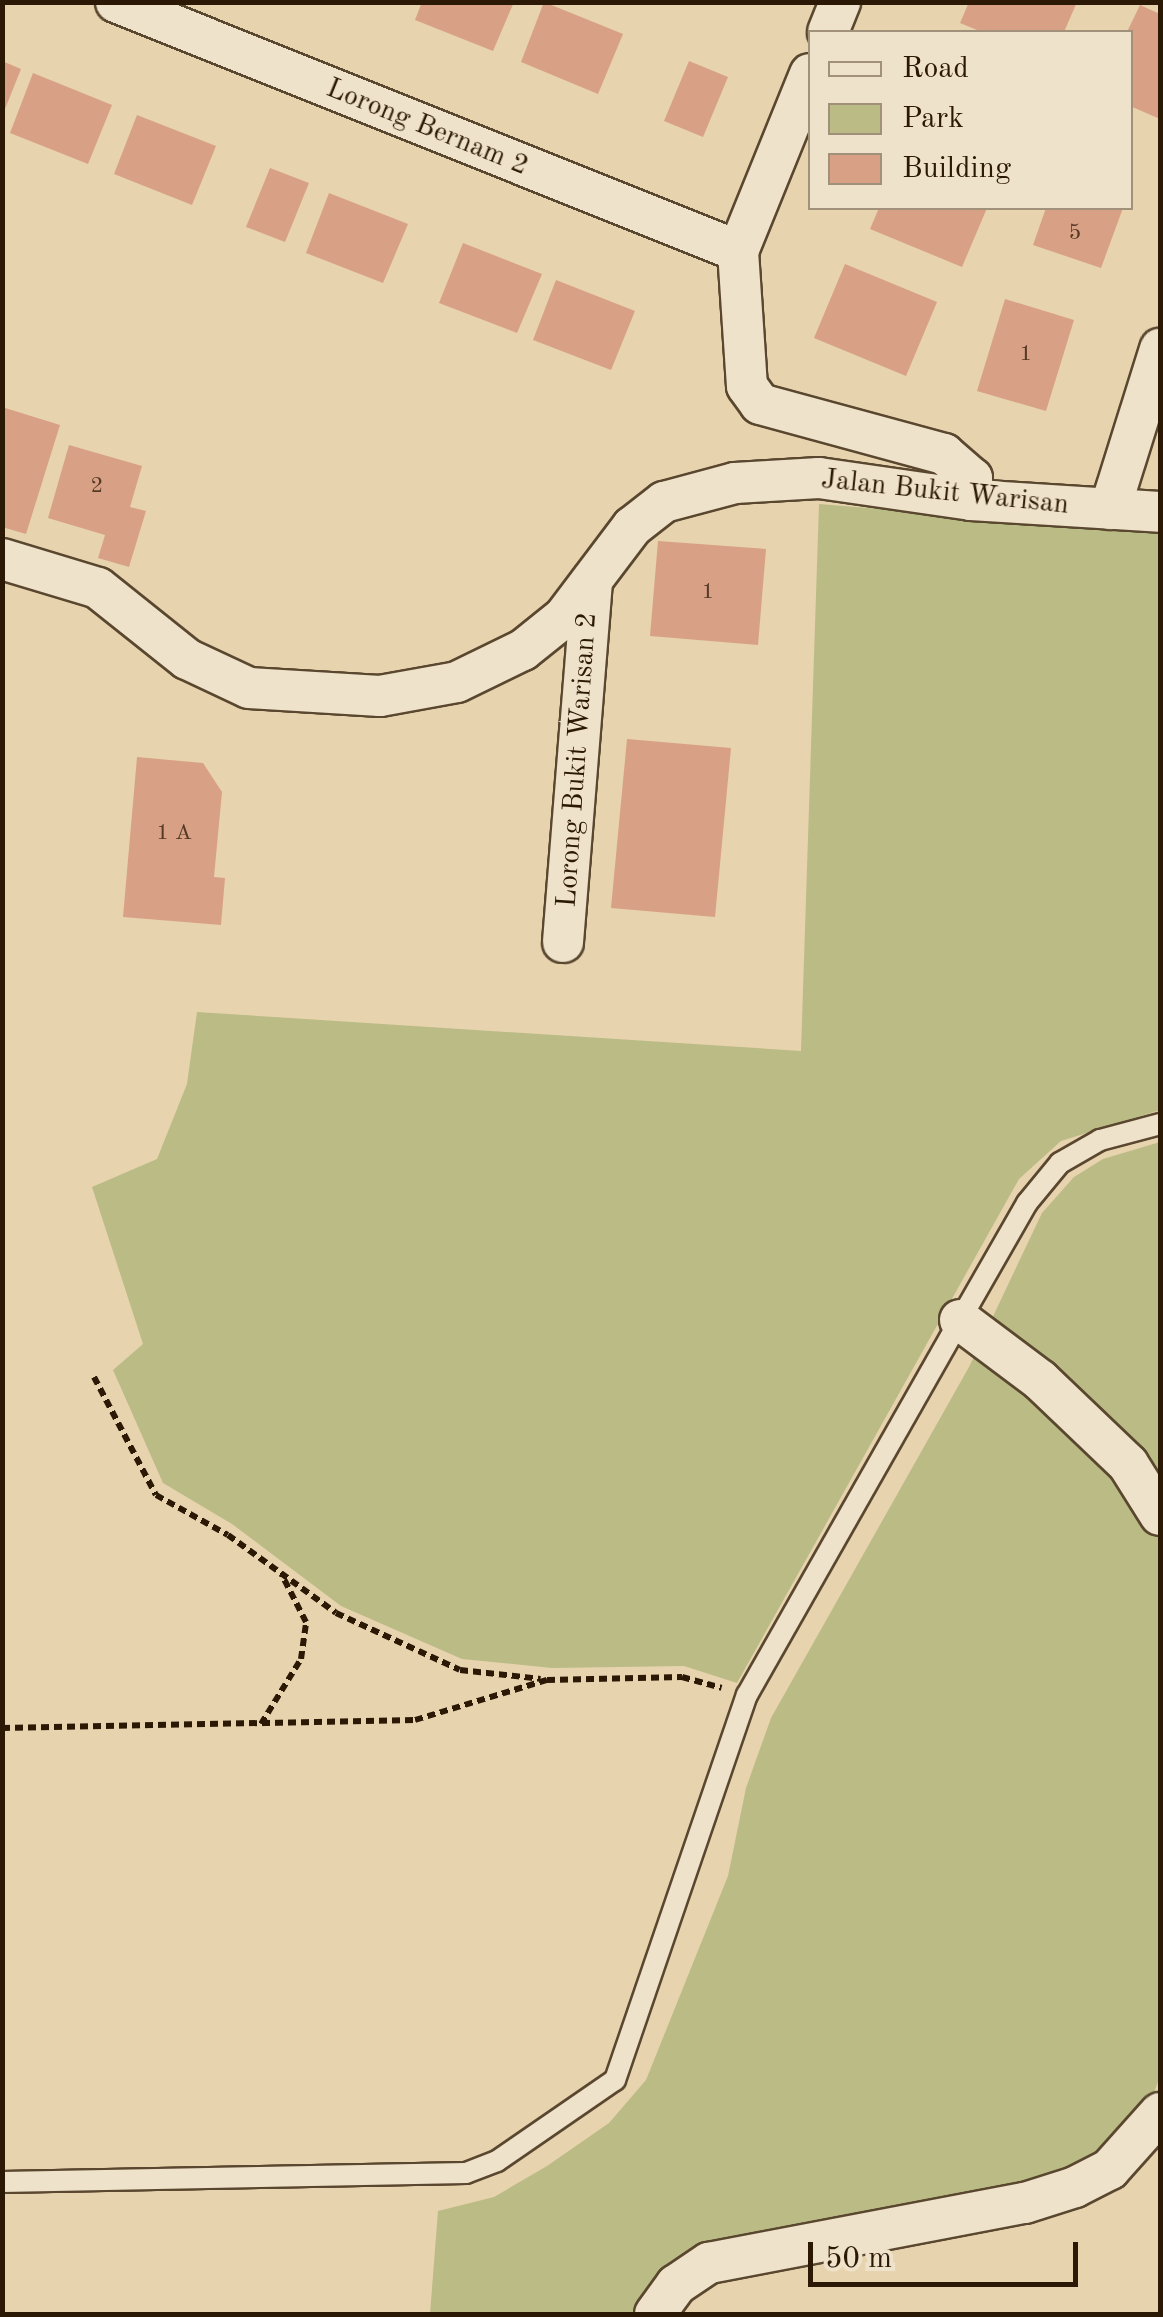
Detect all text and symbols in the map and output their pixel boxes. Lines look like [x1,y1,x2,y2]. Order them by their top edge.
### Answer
legend [808,30,1133,210]
text: Road [902,54,969,84]
street label: Lorong Bernam 2 [321,72,533,184]
text: Park [902,104,964,134]
text: Building [902,154,1011,184]
house number: 5 [1069,221,1081,247]
house number: 1 [1020,342,1032,368]
street label: Jalan Bukit Warisan [819,463,1071,523]
house number: 2 [91,474,103,500]
house number: 1 [702,580,714,606]
street label: Lorong Bukit Warisan 2 [551,611,605,909]
house number: 1 A [156,821,192,847]
scale bar [813,2222,1083,2284]
text: 50 m [825,2244,892,2274]

